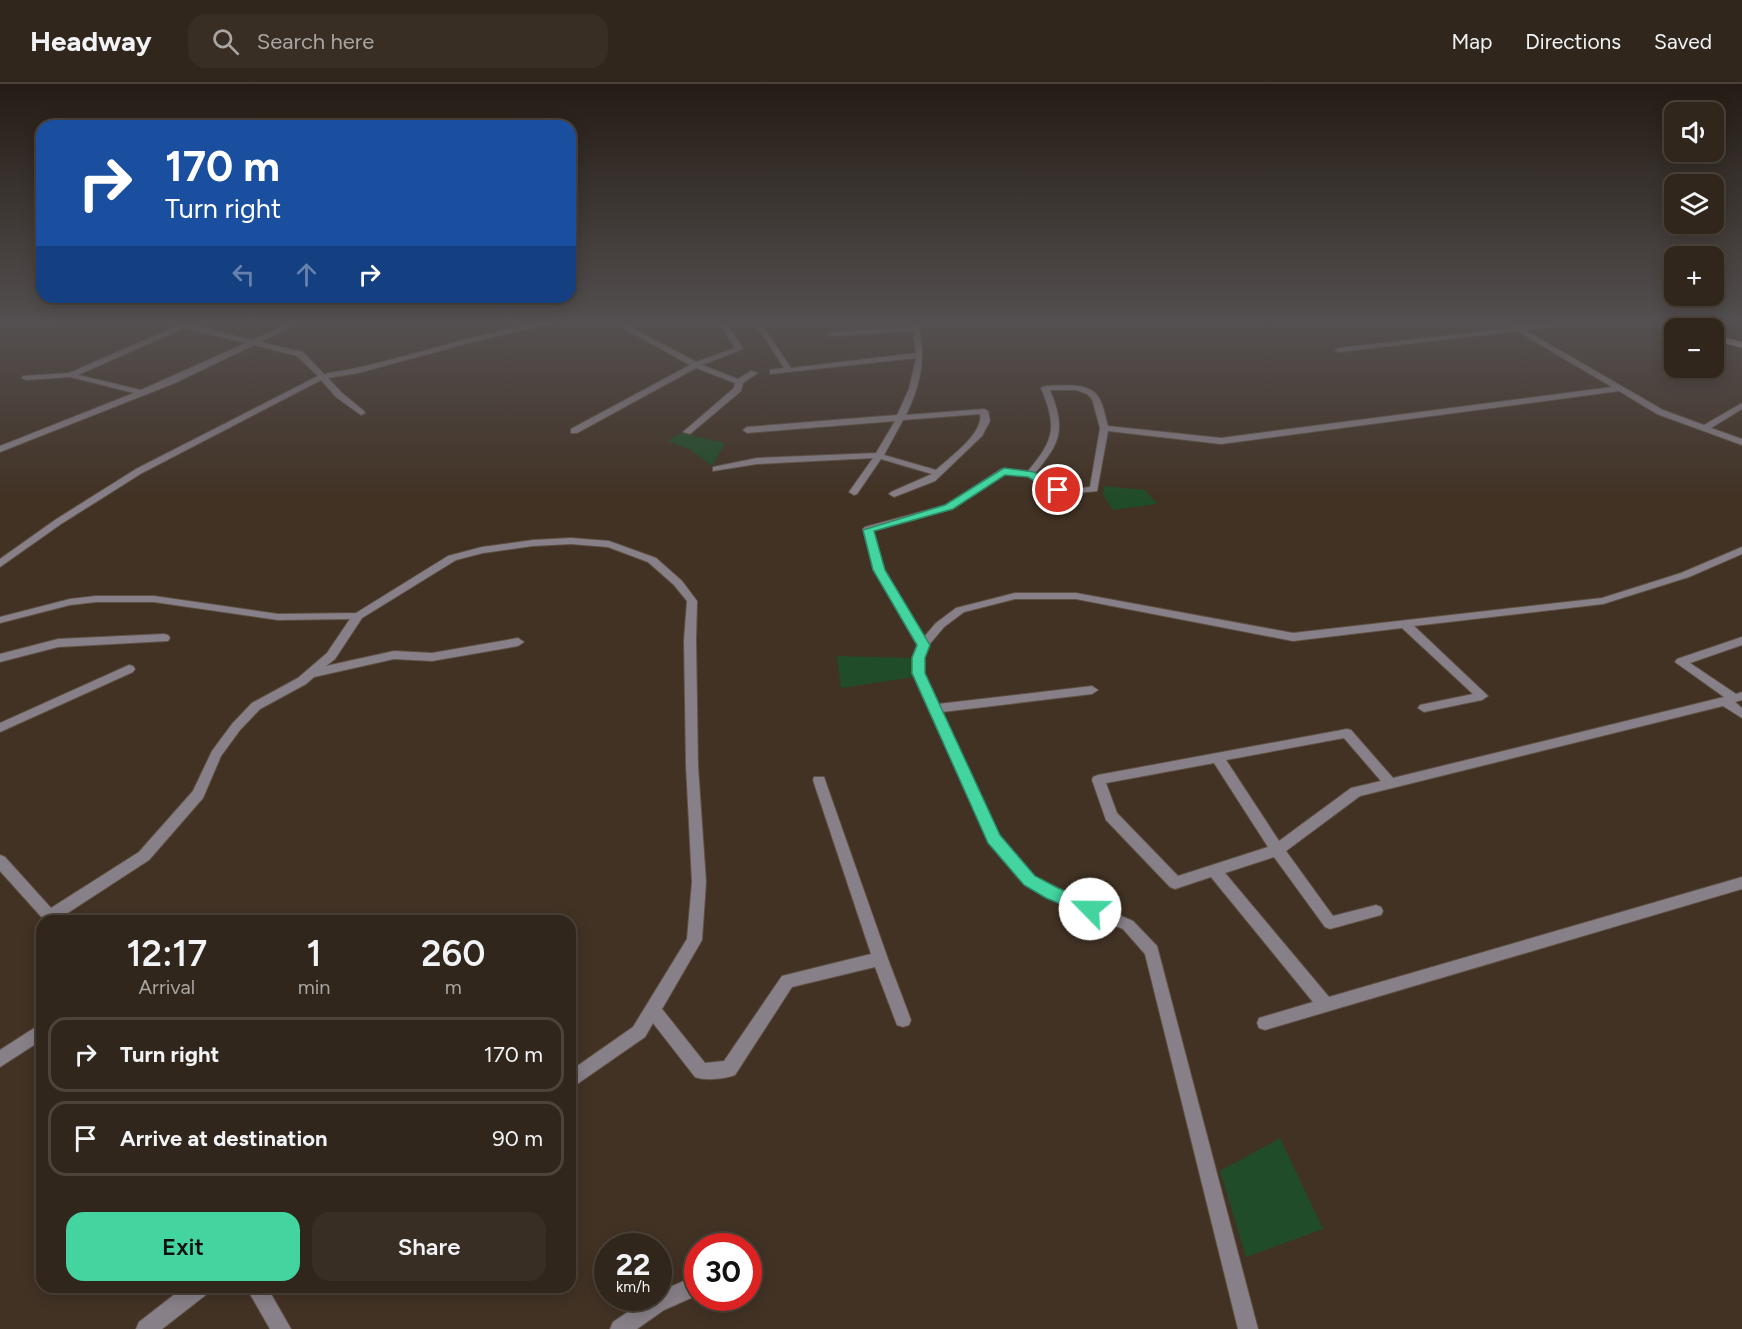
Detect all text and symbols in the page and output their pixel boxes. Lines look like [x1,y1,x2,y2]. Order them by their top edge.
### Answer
search box [188,14,608,68]
text: Headway [30,24,152,58]
icon: search [209,25,242,58]
text: Search here [257,28,374,55]
text: Map [1451,29,1492,54]
text: Directions [1525,29,1621,54]
text: Saved [1654,29,1712,54]
map controls [1664,102,1724,378]
button: sound [1664,102,1724,162]
text: 170 m [165,141,280,192]
icon: right [66,144,144,222]
button: layers [1664,174,1724,234]
text: Turn right [165,192,281,225]
button: + [1664,246,1724,306]
icon: left [227,258,260,291]
icon: ahead [290,258,323,291]
icon: right [353,258,386,291]
button: − [1664,318,1724,378]
pin [1032,464,1083,515]
icon: arrive [1041,473,1074,506]
position arrow [1058,877,1122,941]
text: 12:17 [127,932,207,975]
text: 1 [307,932,322,975]
text: 260 [421,932,485,975]
text: Arrival [139,975,195,999]
text: min [298,975,330,999]
text: m [445,975,462,999]
icon: right [69,1038,102,1071]
text: Turn right [120,1041,219,1068]
text: 170 m [484,1041,543,1068]
icon: arrive [69,1122,102,1155]
text: Arrive at destination [120,1125,328,1152]
text: 90 m [492,1125,543,1152]
button: Exit [66,1212,300,1281]
button: Share [312,1212,546,1281]
speed limit sign: 30 [684,1233,762,1311]
text: 22 [616,1246,650,1283]
text: km/h [616,1278,650,1296]

